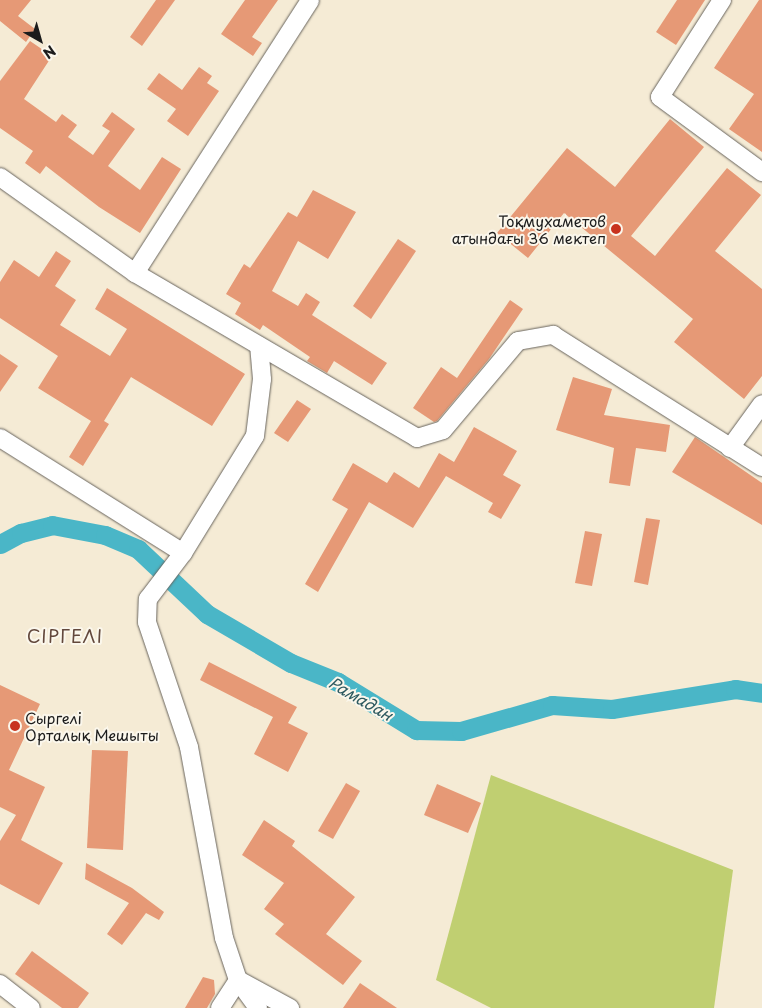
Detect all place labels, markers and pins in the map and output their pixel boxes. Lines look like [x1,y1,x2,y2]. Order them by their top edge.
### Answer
place label: Тоқмухаметов атындағы 36 мектеп [451,211,606,246]
marker: Тоқмухаметов атындағы 36 мектеп [610,223,622,235]
place label: Сыргелі Орталық Мешыты [25,708,159,743]
marker: Сыргелі Орталық Мешыты [9,720,21,732]

